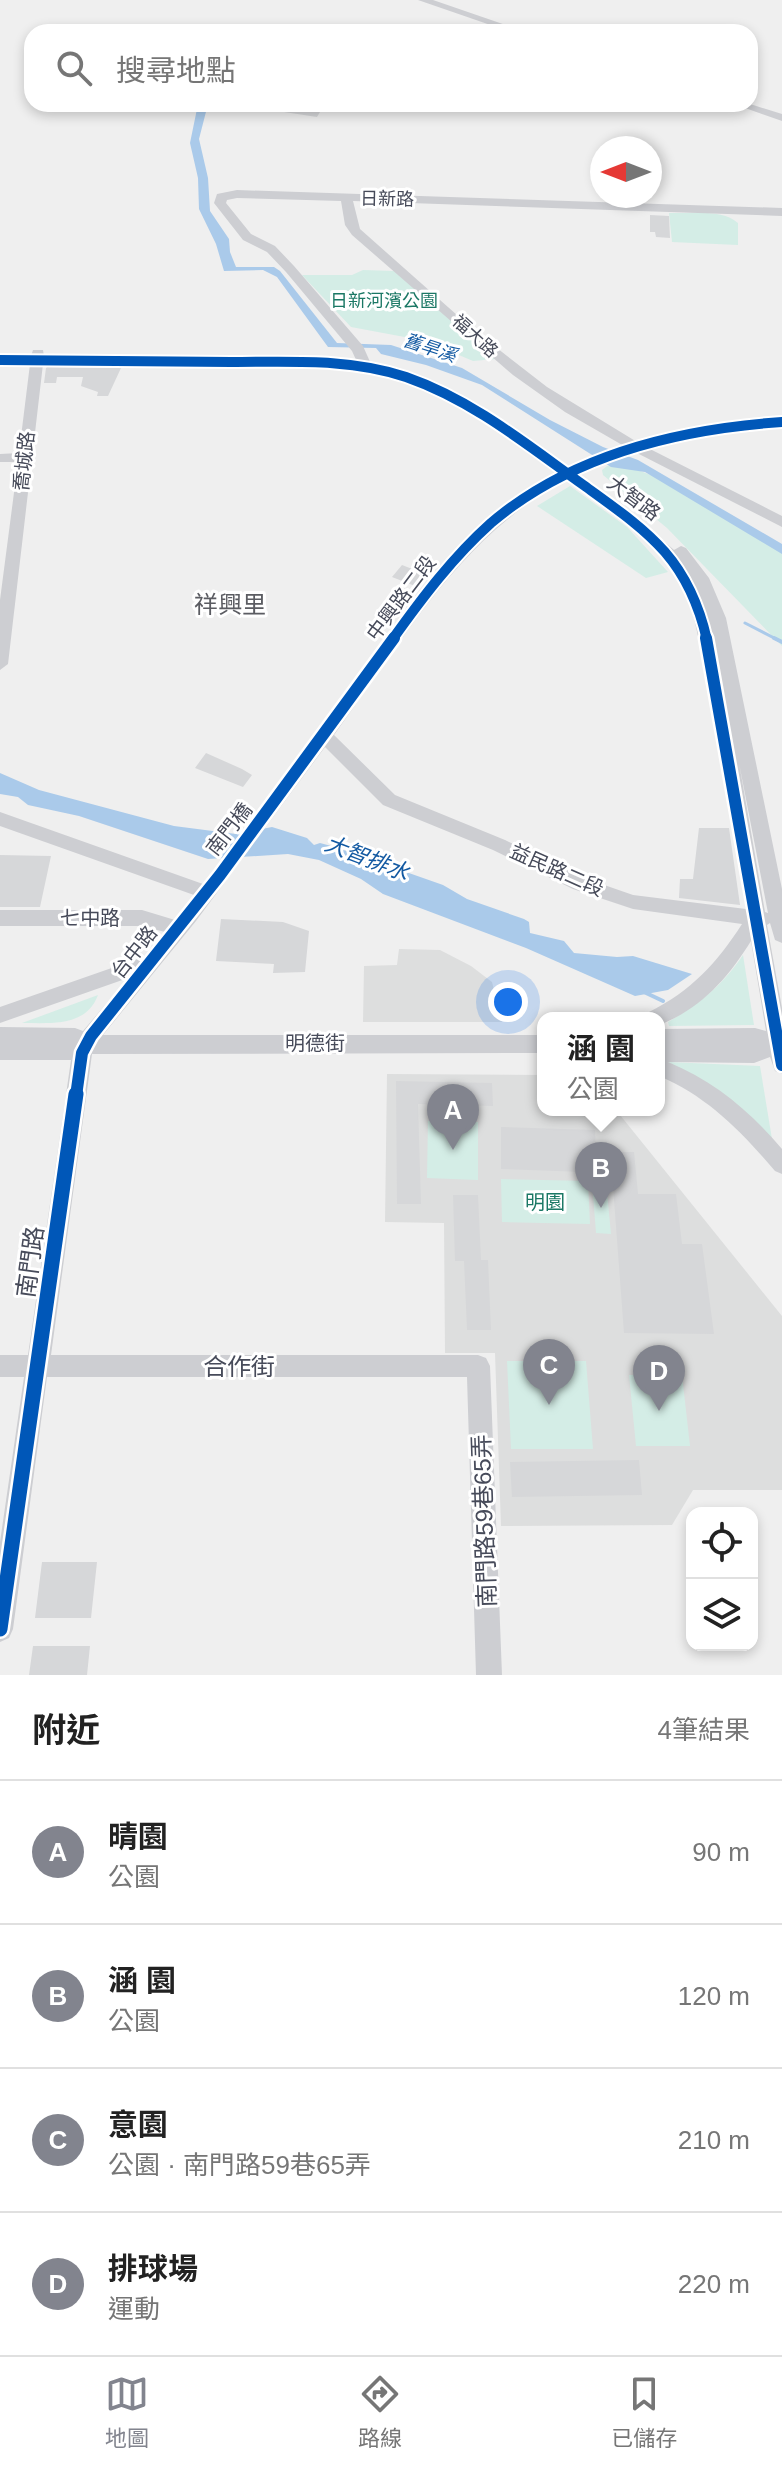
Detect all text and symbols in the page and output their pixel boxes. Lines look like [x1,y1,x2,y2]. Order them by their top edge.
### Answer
search box [24,24,758,112]
icon: search [52,46,96,90]
text: 搜尋地點 [116,54,236,87]
north arrow [590,136,662,208]
street label: 日新路 [360,189,414,209]
park label: 日新河濱公園 [330,291,438,311]
street label: 福大路 [448,311,502,361]
water label: 舊旱溪 [401,330,462,367]
street label: 喬城路 [10,430,38,492]
street label: 大智路 [603,471,665,525]
street label: 中興路二段 [362,551,440,645]
district label: 祥興里 [194,591,266,618]
street label: 南門橋 [202,799,256,859]
water label: 大智排水 [321,831,413,886]
street label: 益民路二段 [507,840,607,900]
street label: 七中路 [60,907,120,929]
street label: 台中路 [107,922,161,982]
your location [488,982,528,1022]
popup [537,1012,665,1116]
street label: 明德街 [285,1032,345,1054]
text: 涵 園 [567,1032,635,1065]
text: 公園 [567,1074,619,1104]
pin: A [427,1084,479,1150]
pin: B [575,1142,627,1208]
park label: 明園 [525,1191,565,1213]
street label: 南門路 [12,1224,48,1300]
pin: C [523,1339,575,1405]
pin: D [633,1345,685,1411]
street label: 合作街 [203,1353,275,1380]
street label: 南門路59巷65弄 [467,1434,501,1608]
map controls [686,1507,758,1651]
button: locate [686,1507,758,1579]
button: layers [686,1579,758,1651]
text: 附近 [32,1711,100,1749]
text: 4筆結果 [658,1715,750,1745]
text: 晴園 [108,1820,168,1853]
text: A [49,1837,67,1867]
text: 90 m [692,1837,750,1867]
text: 公園 [108,1862,160,1892]
text: 涵 園 [108,1964,176,1997]
text: B [49,1981,67,2011]
text: 120 m [678,1981,750,2011]
text: 公園 [108,2006,160,2036]
text: 意園 [108,2108,168,2141]
text: C [49,2125,67,2155]
text: 210 m [678,2125,750,2155]
text: 公園 · 南門路59巷65弄 [108,2150,371,2180]
text: 排球場 [108,2252,198,2285]
text: D [49,2269,67,2299]
text: 220 m [678,2269,750,2299]
text: 運動 [108,2294,160,2324]
tab: 地圖 [105,2372,149,2452]
tab: 路線 [358,2372,402,2452]
tab: 已儲存 [611,2372,677,2452]

